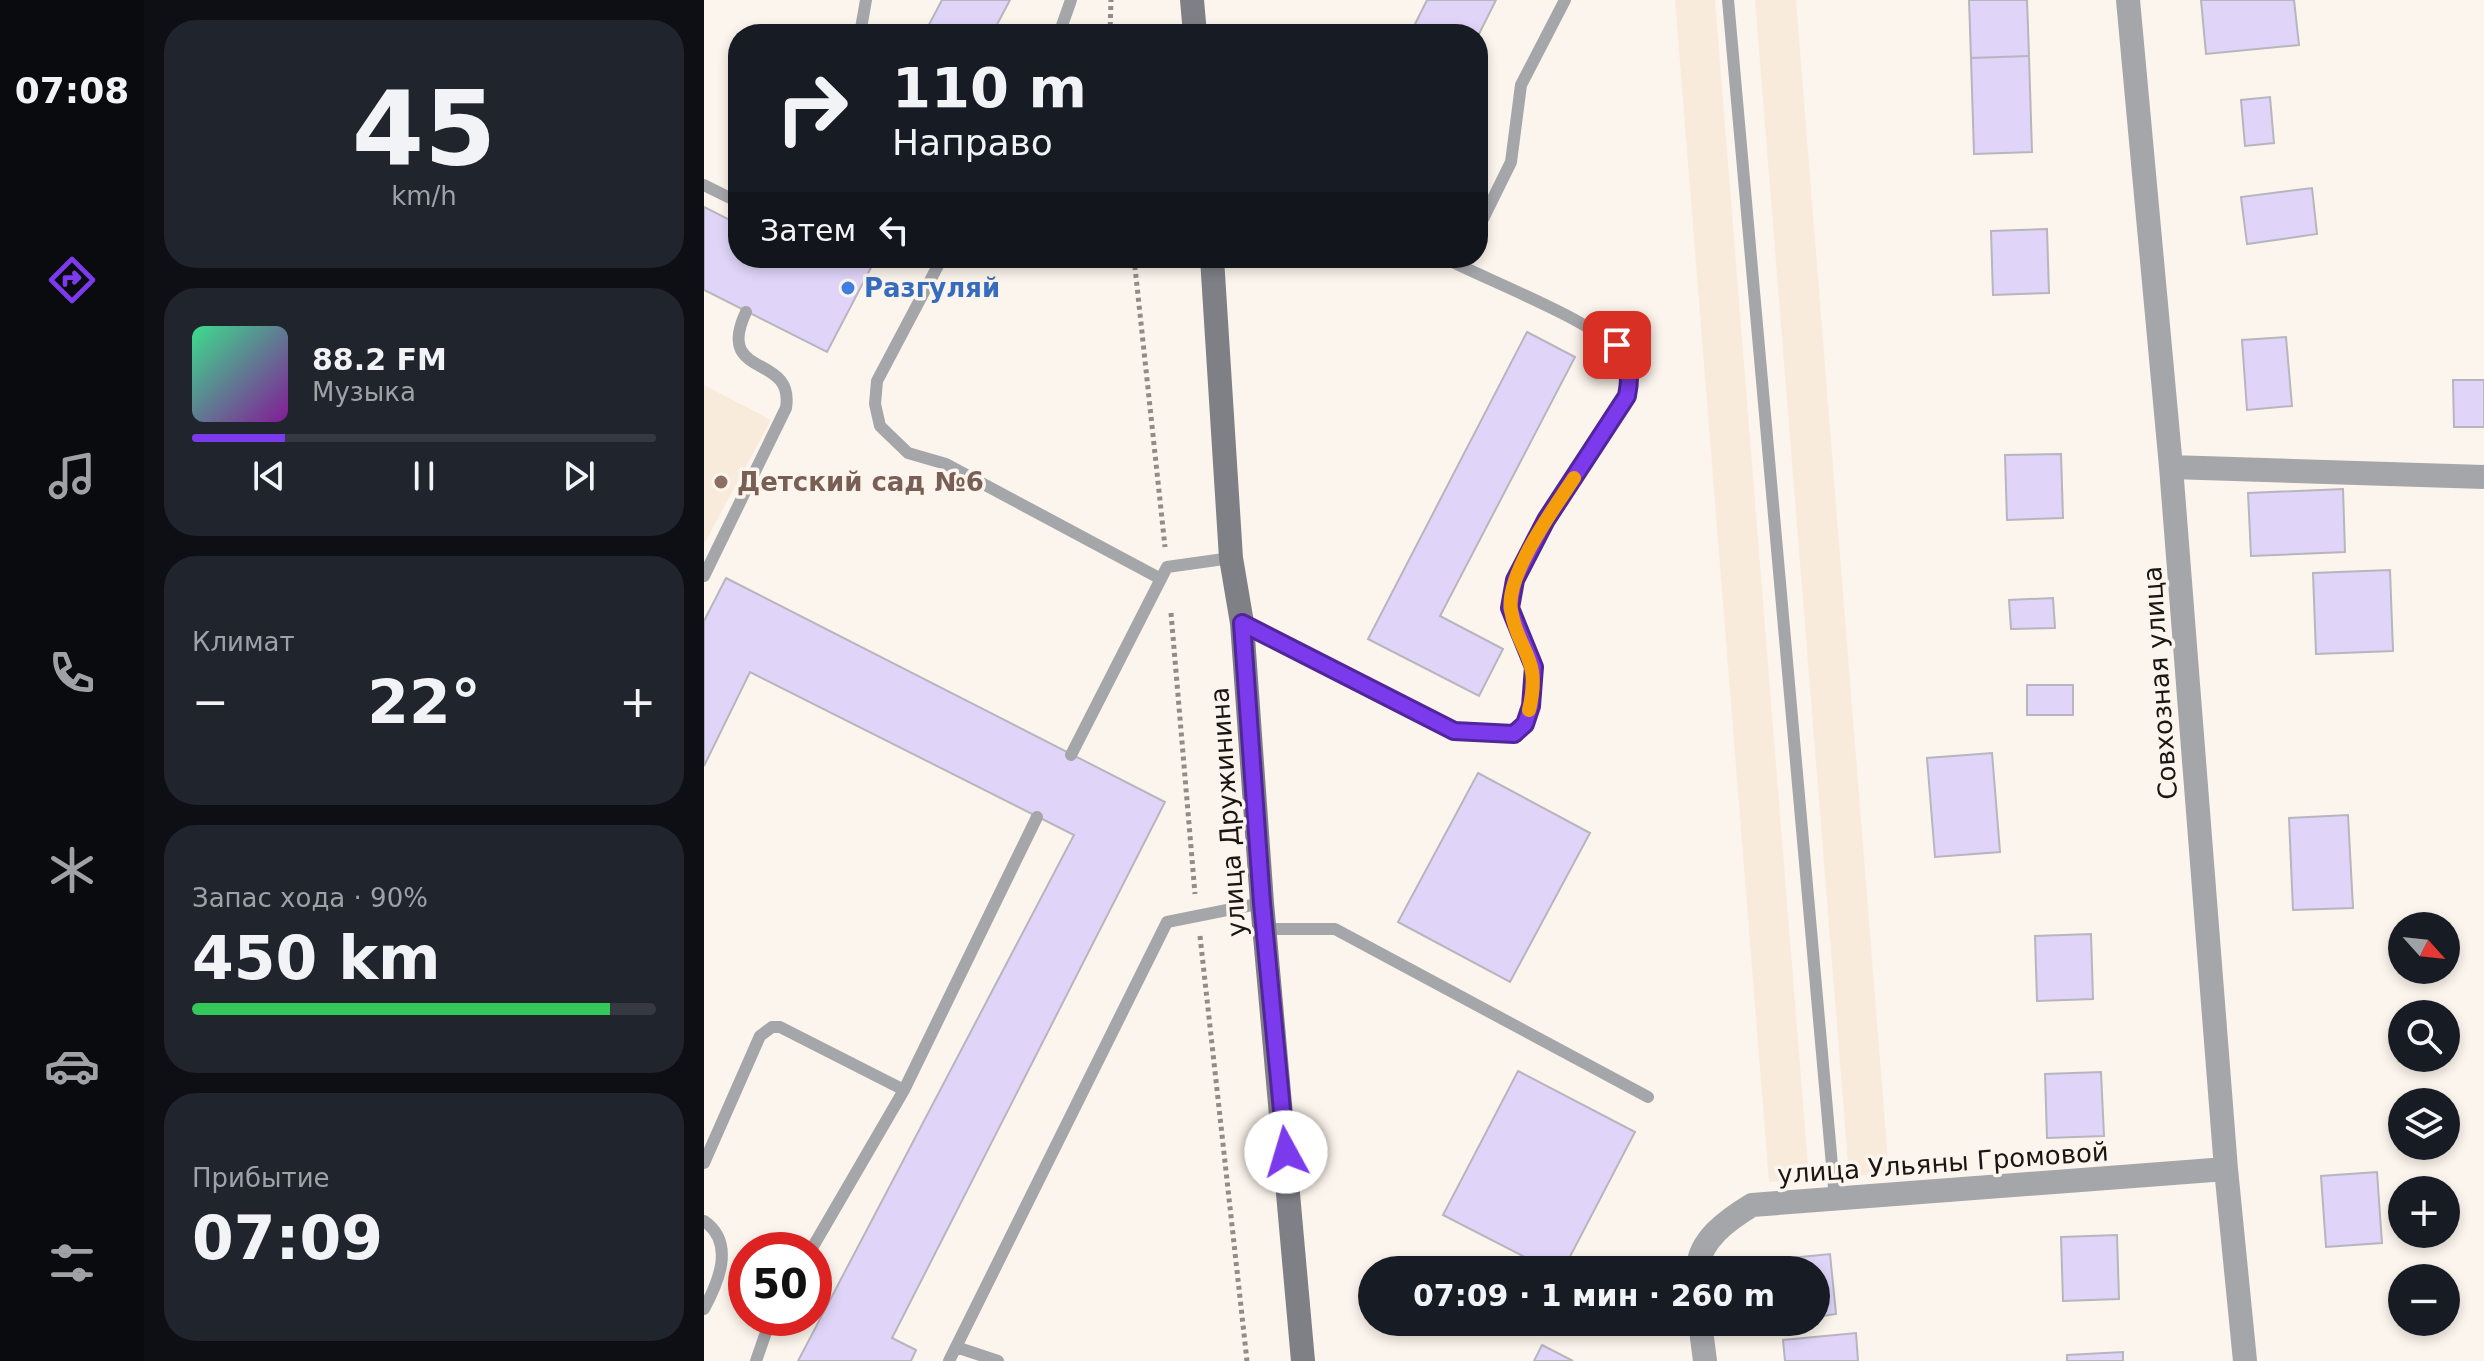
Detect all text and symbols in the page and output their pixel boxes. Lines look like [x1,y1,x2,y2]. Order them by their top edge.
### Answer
text: 110 m [892,55,1087,120]
icon: right [760,56,864,160]
text: 45 [352,68,496,190]
text: 07:08 [15,70,129,111]
text: Направо [892,122,1053,163]
text: km/h [391,181,457,211]
icon: left [872,208,916,252]
text: Затем [760,213,856,248]
icon: directions [44,252,100,308]
place label: Разгуляй [864,273,1000,303]
marker: Разгуляй [839,279,857,297]
pin [1583,311,1651,379]
icon: arrive [1595,323,1639,367]
text: 88.2 FM [312,342,447,377]
text: Музыка [312,377,416,407]
icon: music [44,448,100,504]
icon: previous [247,454,291,498]
icon: pause [402,454,446,498]
icon: next [557,454,601,498]
place label: Детский сад №6 [737,467,984,497]
marker: Детский сад №6 [712,473,730,491]
street label: Совхозная улица [2137,565,2183,801]
text: Климат [192,627,295,657]
icon: phone [44,645,100,701]
text: 22° [367,667,481,737]
text: − [192,676,229,727]
text: + [619,676,656,727]
street label: улица Дружинина [1204,686,1252,938]
icon: climate [44,842,100,898]
text: Запас хода · 90% [192,883,428,913]
north arrow [2388,912,2460,984]
map controls [2388,912,2460,1336]
text: 450 km [192,923,441,993]
button: search [2388,1000,2460,1072]
icon: car [44,1038,100,1094]
button: layers [2388,1088,2460,1160]
position arrow [1244,1110,1328,1194]
street label: улица Ульяны Громовой [1776,1136,2110,1190]
text: Прибытие [192,1163,330,1193]
button: + [2388,1176,2460,1248]
text: 07:09 [192,1203,383,1273]
speed limit sign: 50 [728,1232,832,1336]
icon: filters [44,1235,100,1291]
button: − [2388,1264,2460,1336]
text: 07:09 · 1 мин · 260 m [1413,1278,1775,1313]

